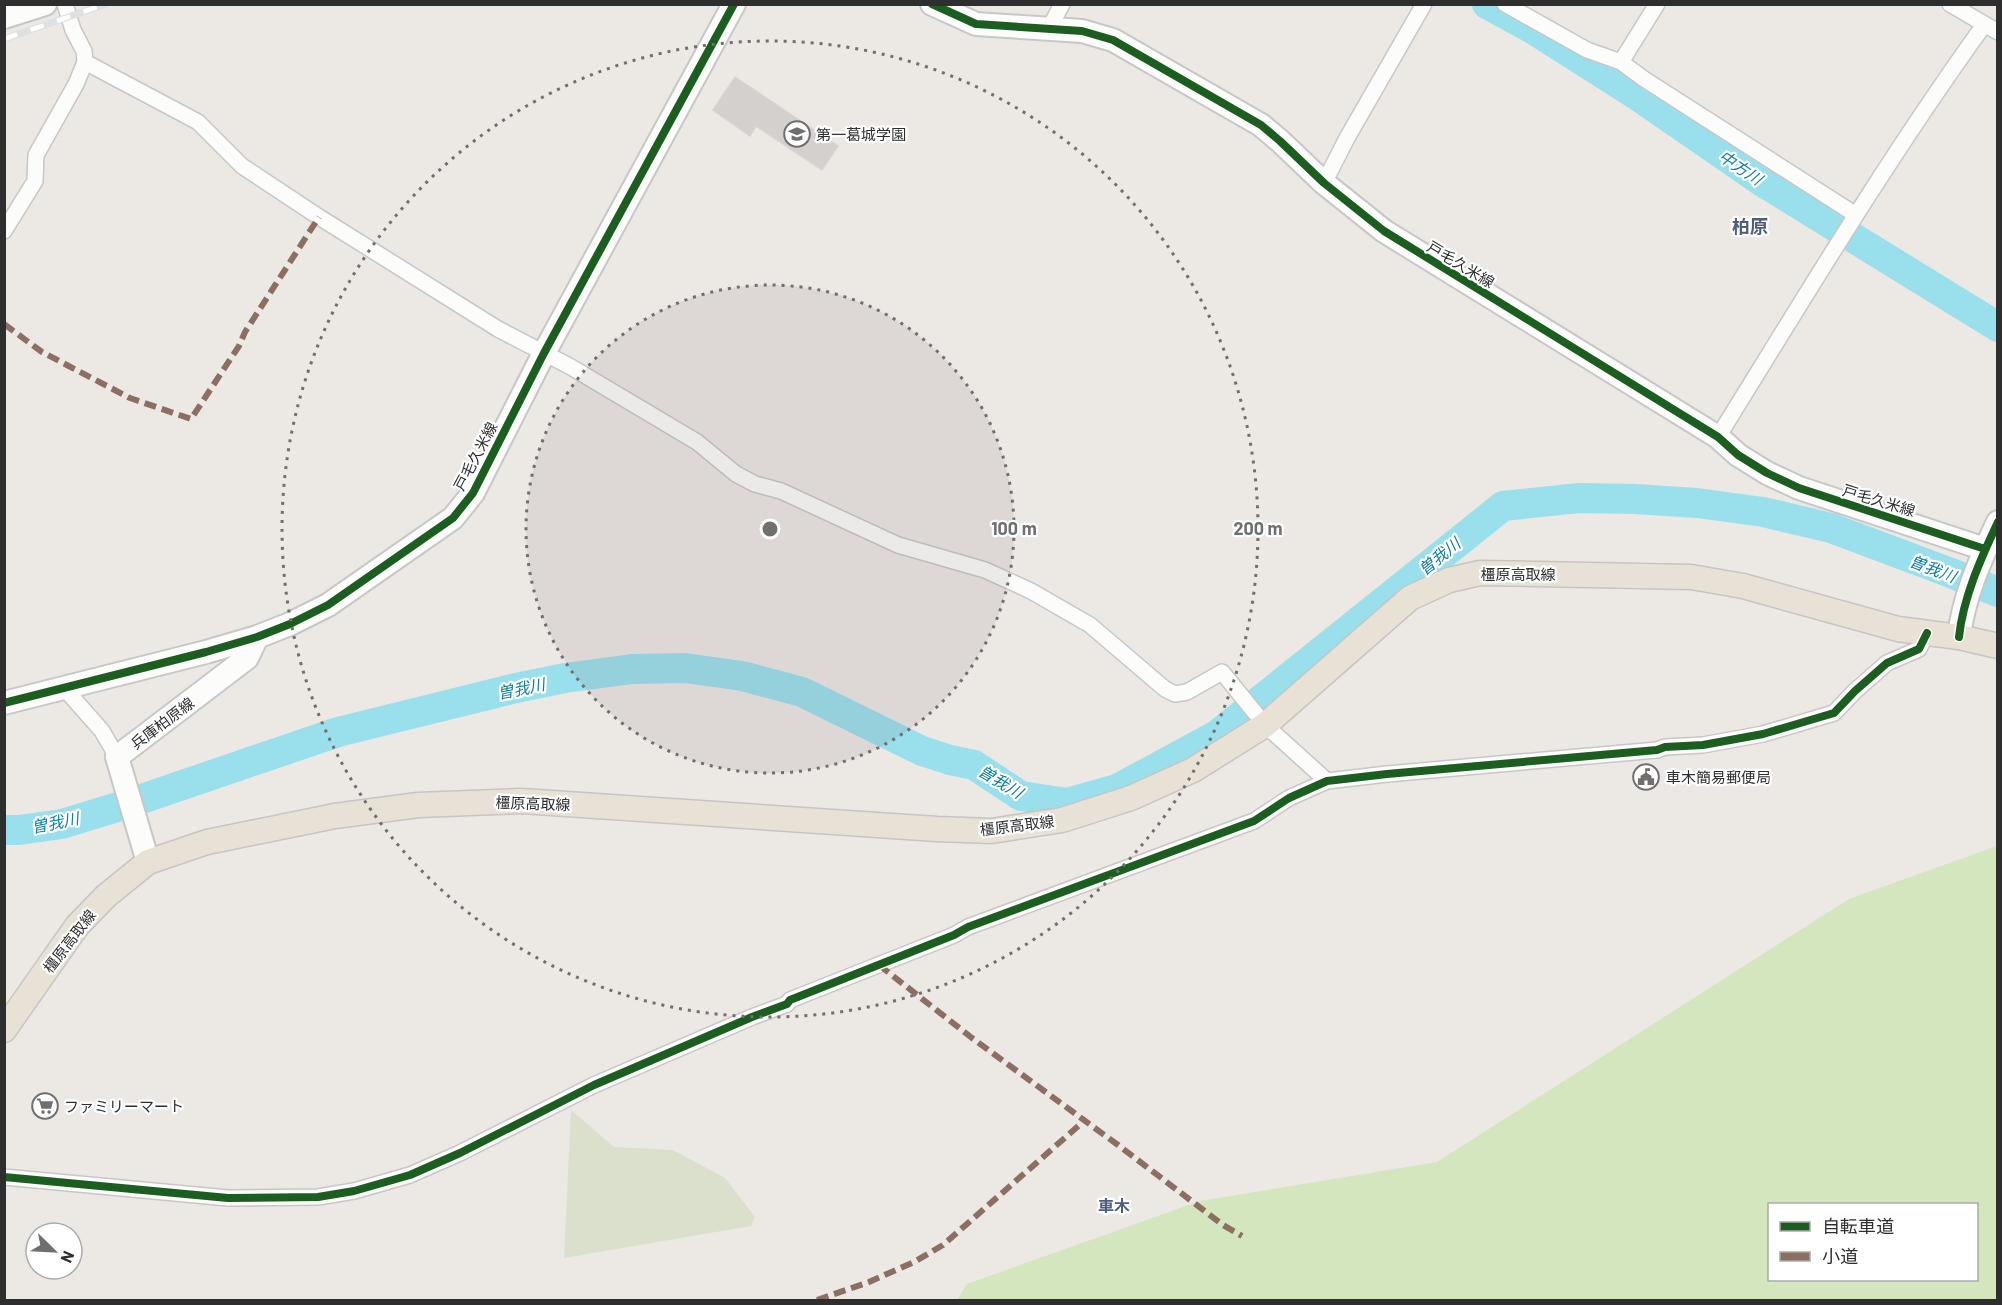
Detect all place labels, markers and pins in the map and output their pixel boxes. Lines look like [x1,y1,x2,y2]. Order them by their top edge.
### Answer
school or university icon: 第一葛城学園 [782,119,812,149]
place label: 第一葛城学園 [816,125,906,143]
centre of rings [760,519,780,539]
public building icon: 車木簡易郵便局 [1631,762,1661,792]
place label: 車木簡易郵便局 [1666,768,1771,786]
supermarket icon: ファミリーマート [30,1091,60,1121]
place label: ファミリーマート [64,1097,184,1115]

